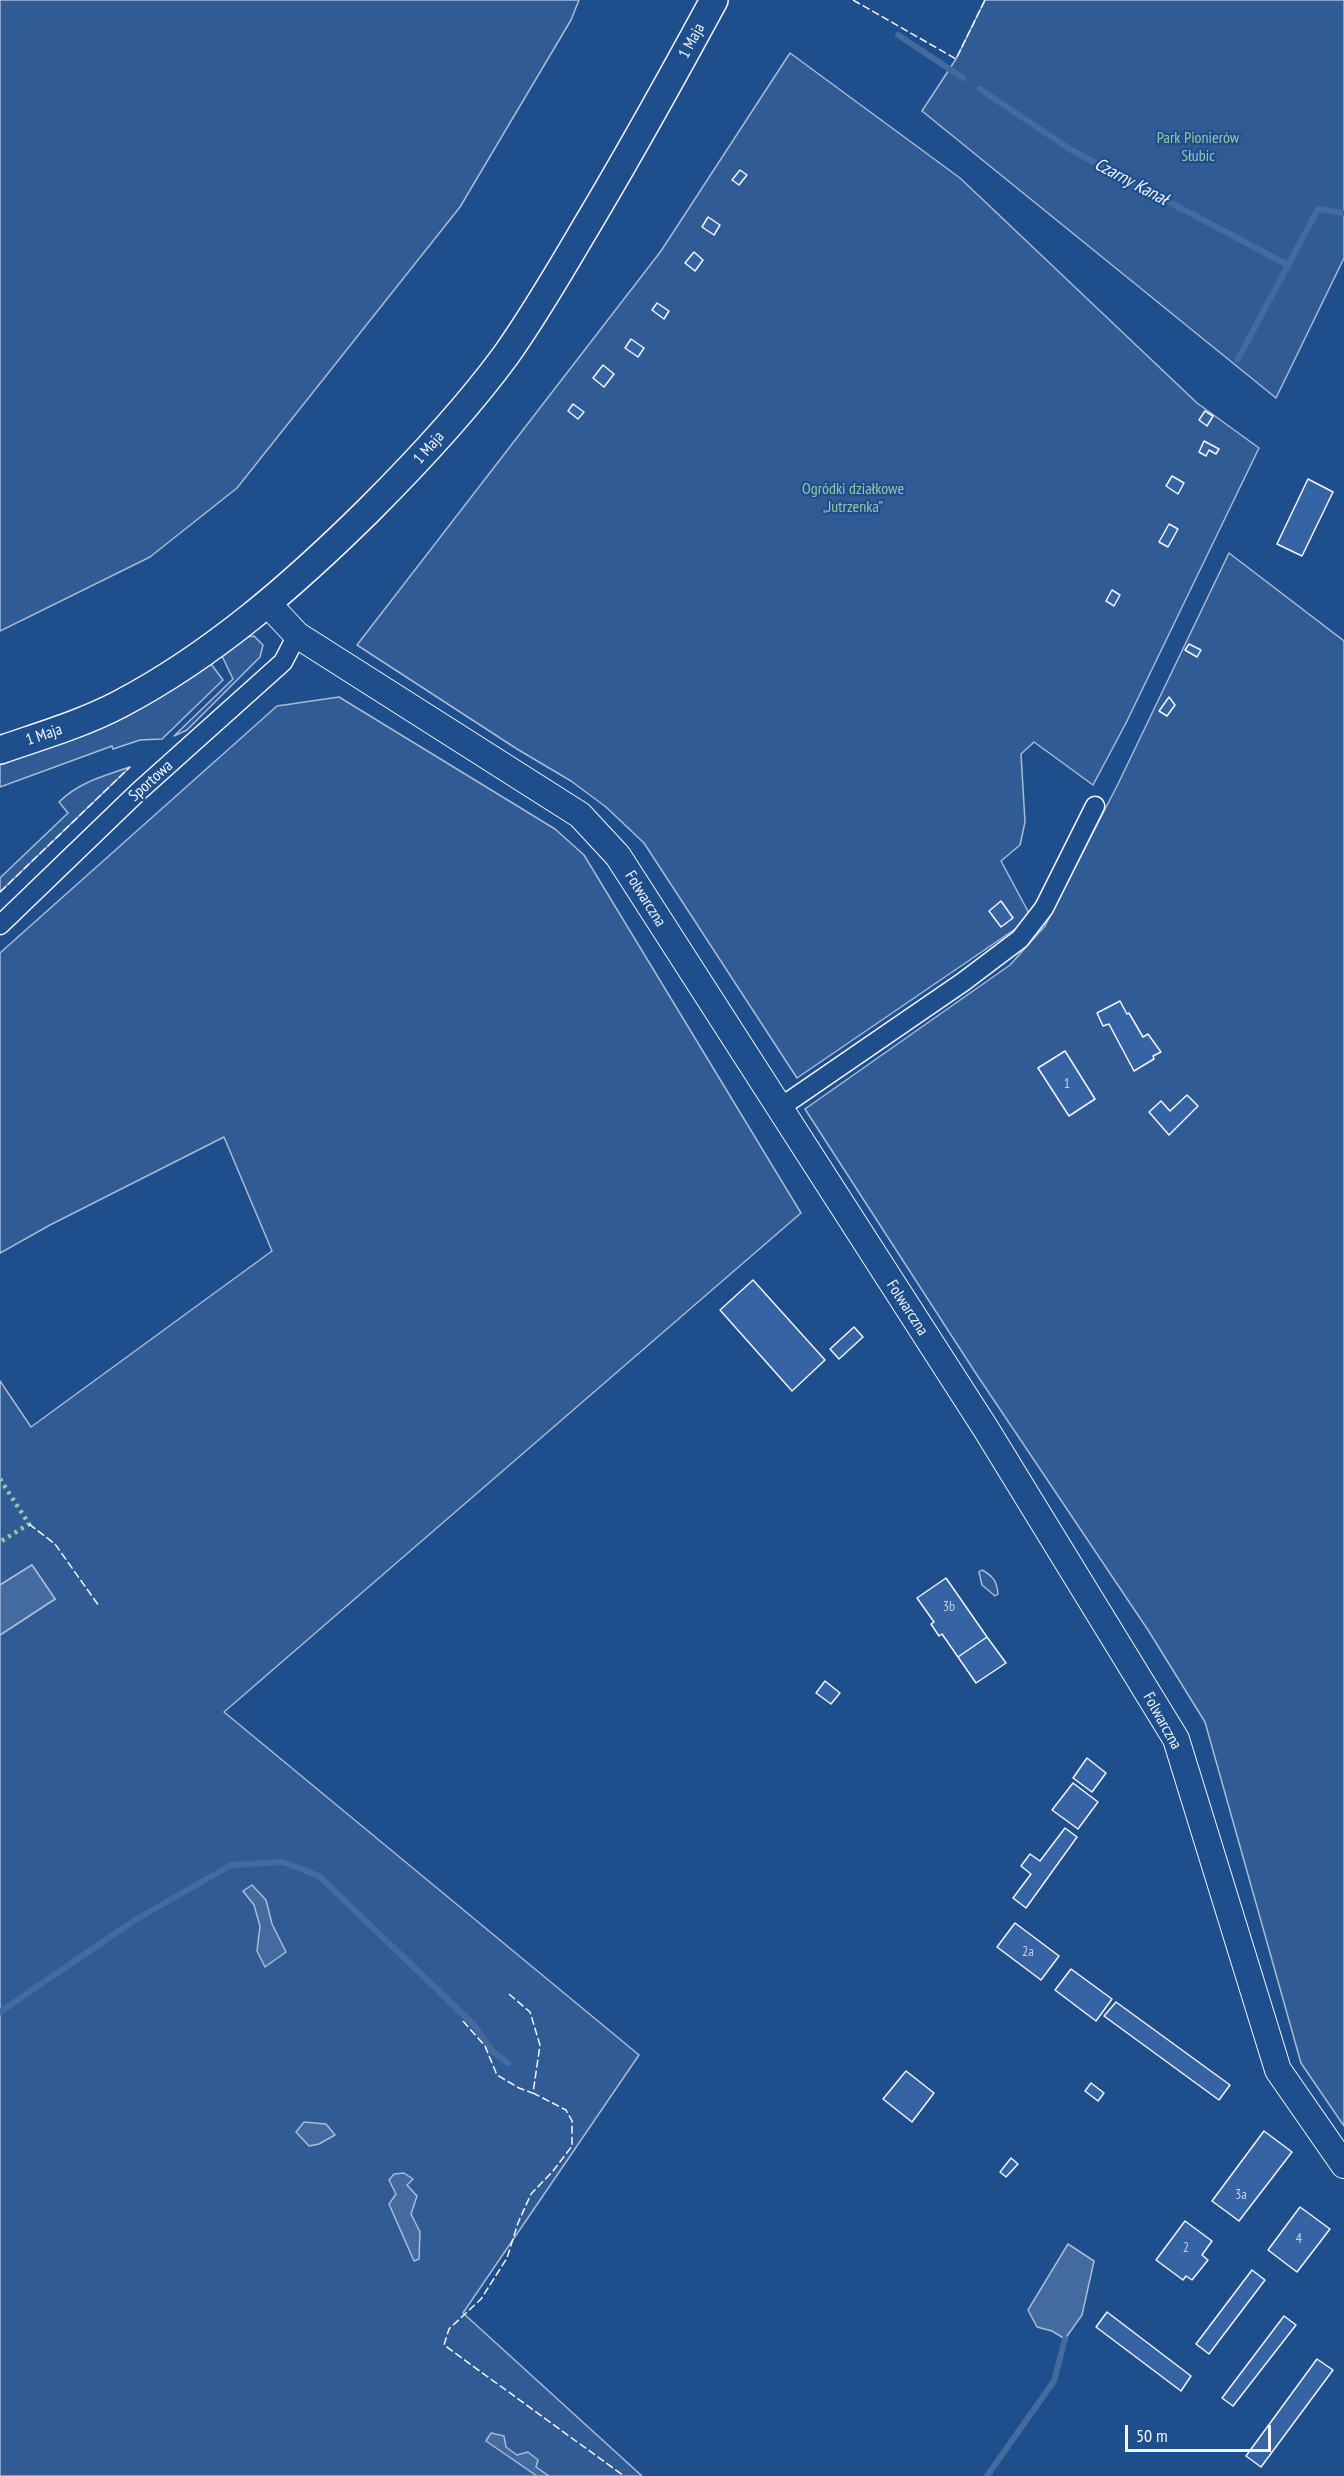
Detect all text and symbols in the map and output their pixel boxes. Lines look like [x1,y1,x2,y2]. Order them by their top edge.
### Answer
street label: 1 Maja [675,20,709,62]
park label: Park Pionierów Słubic [1157,128,1239,166]
water label: Czarny Kanał [1091,154,1171,210]
street label: 1 Maja [410,428,448,468]
park label: Ogródki działkowe „Jutrzenka” [802,479,904,517]
street label: 1 Maja [23,720,65,750]
street label: Sportowa [125,756,177,806]
street label: Folwarczna [620,868,670,930]
house number: 1 [1064,1076,1070,1092]
street label: Folwarczna [882,1277,932,1339]
house number: 3b [943,1599,955,1615]
street label: Folwarczna [1139,1689,1185,1753]
house number: 2a [1022,1944,1034,1960]
house number: 3a [1235,2187,1247,2203]
house number: 4 [1296,2231,1302,2247]
house number: 2 [1183,2240,1189,2256]
scale bar [1128,2413,1274,2451]
text: 50 m [1136,2424,1168,2447]

